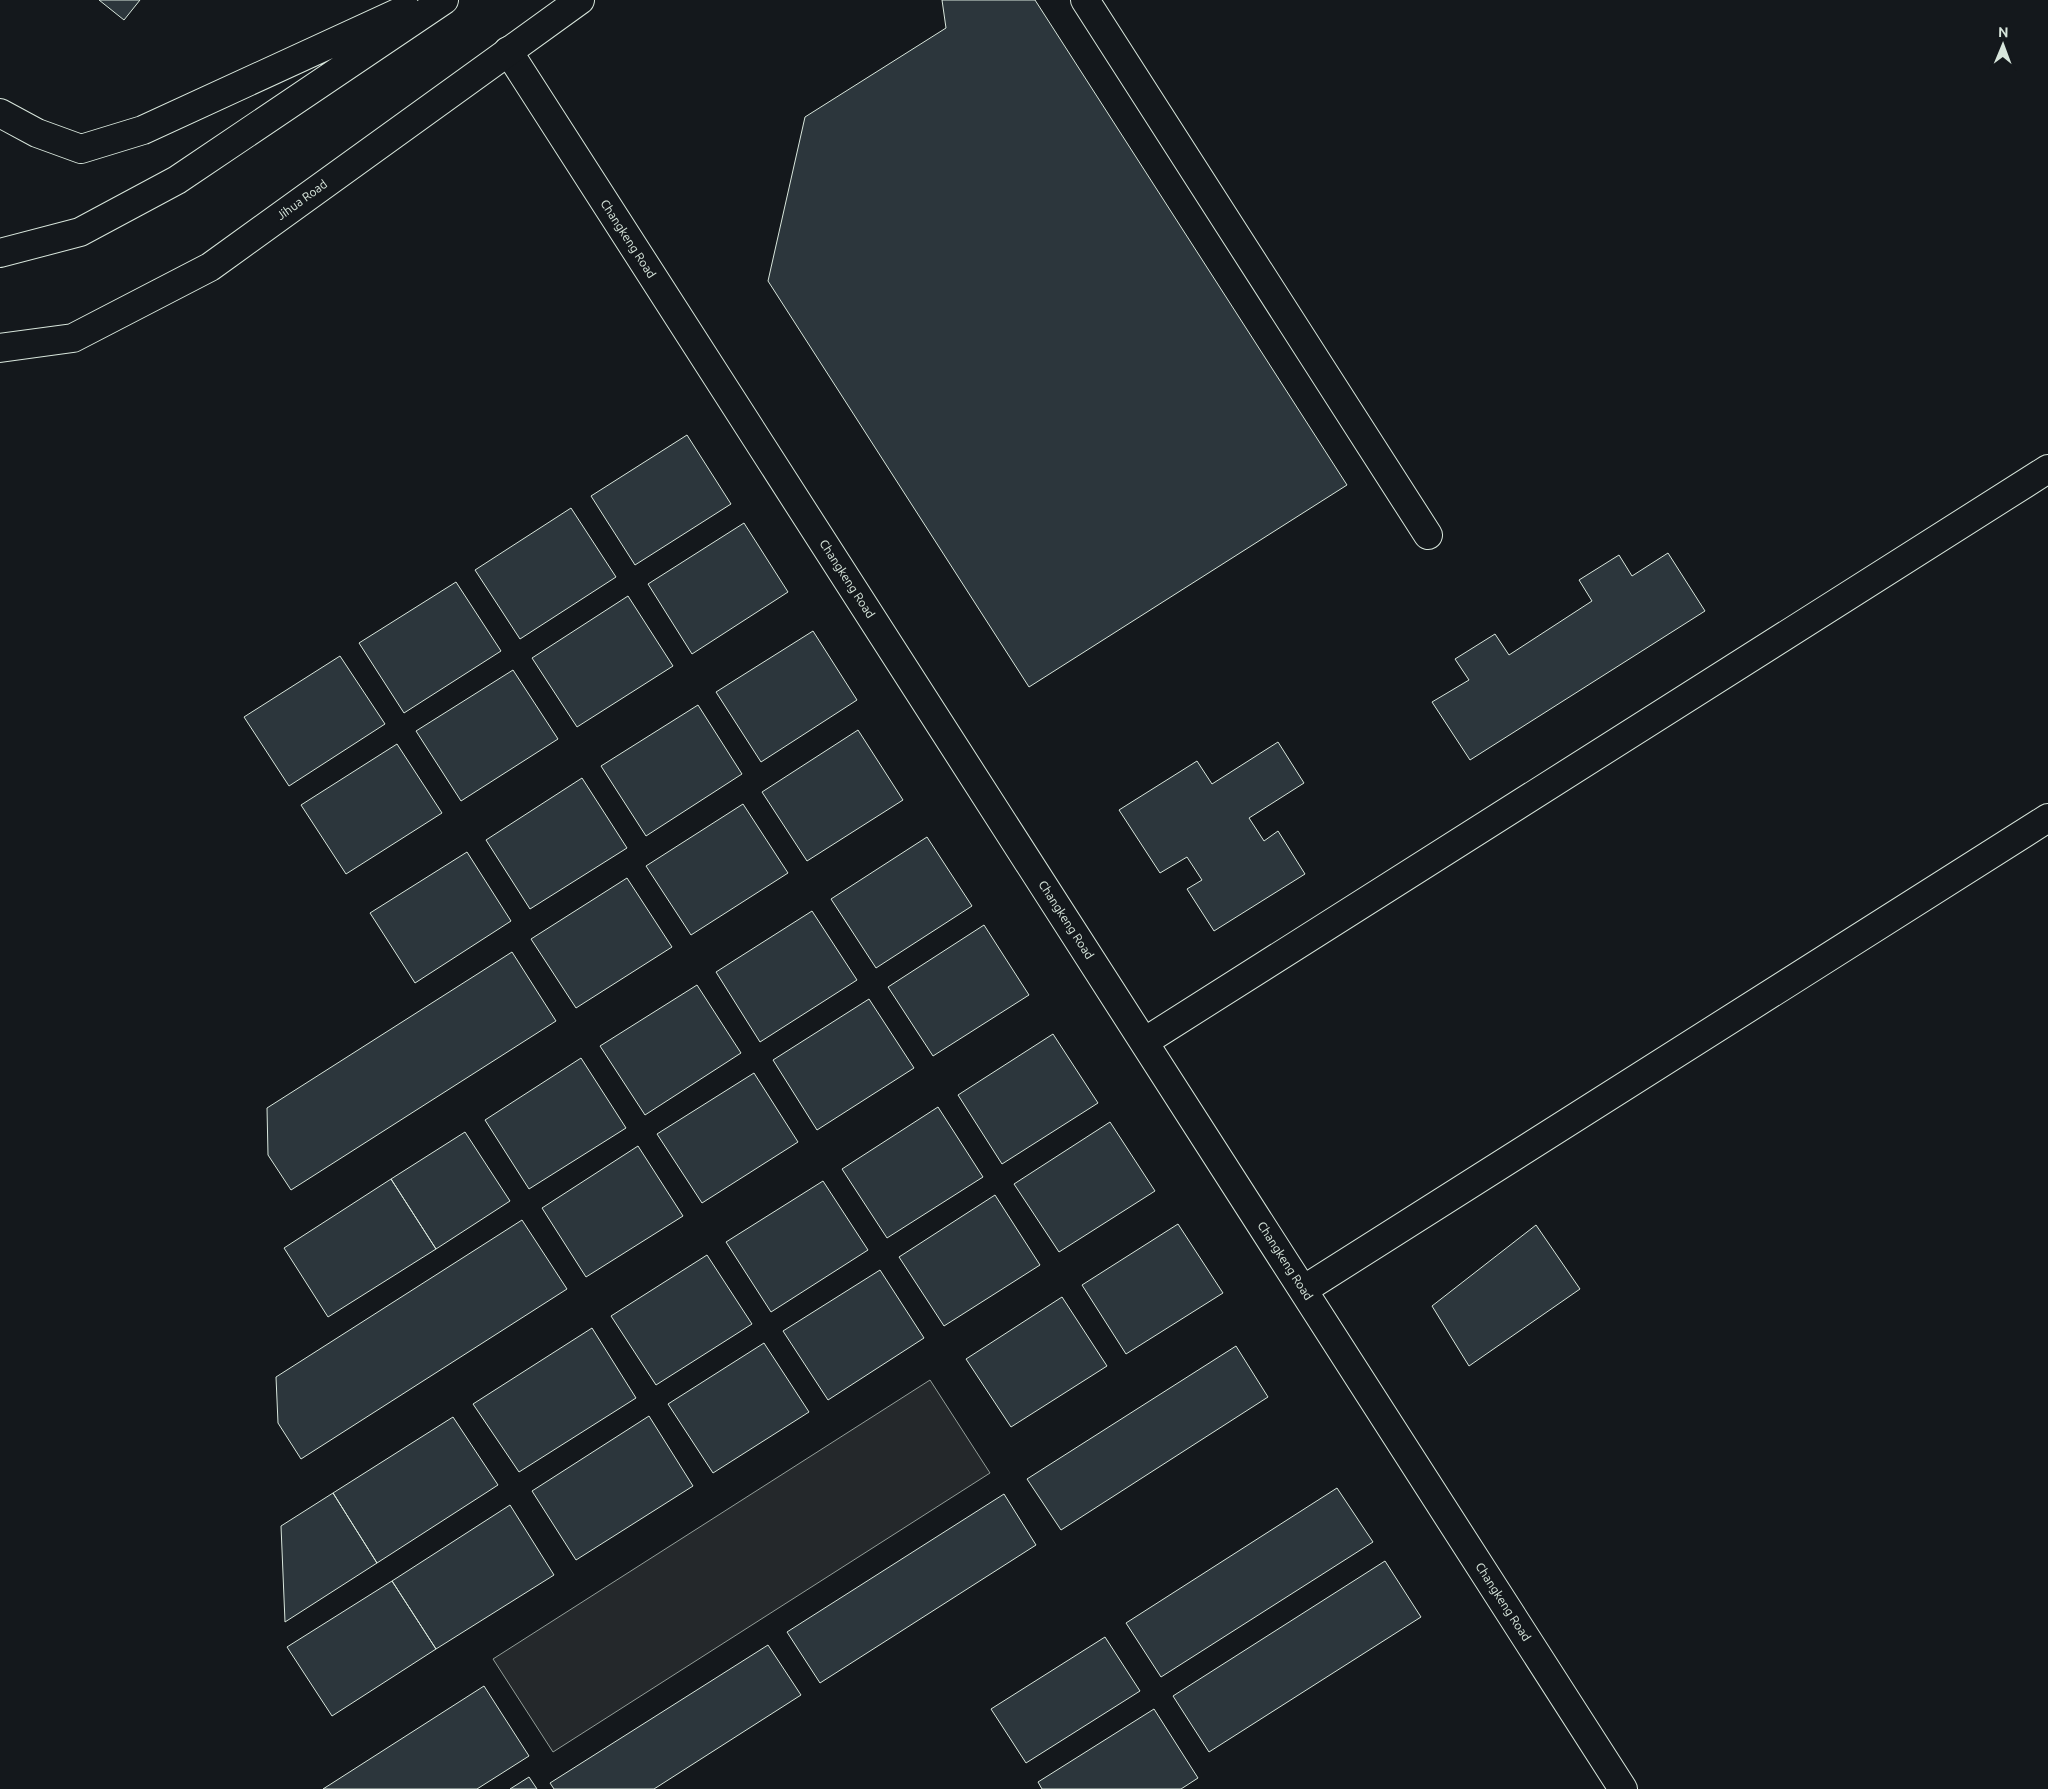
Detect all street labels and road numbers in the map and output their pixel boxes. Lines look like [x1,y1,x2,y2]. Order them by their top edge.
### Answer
street label: Jihua Road [274,177,329,222]
street label: Changkeng Road [598,197,659,280]
street label: Changkeng Road [817,537,878,620]
street label: Changkeng Road [1036,878,1097,961]
street label: Changkeng Road [1255,1219,1316,1302]
street label: Changkeng Road [1473,1560,1534,1643]

